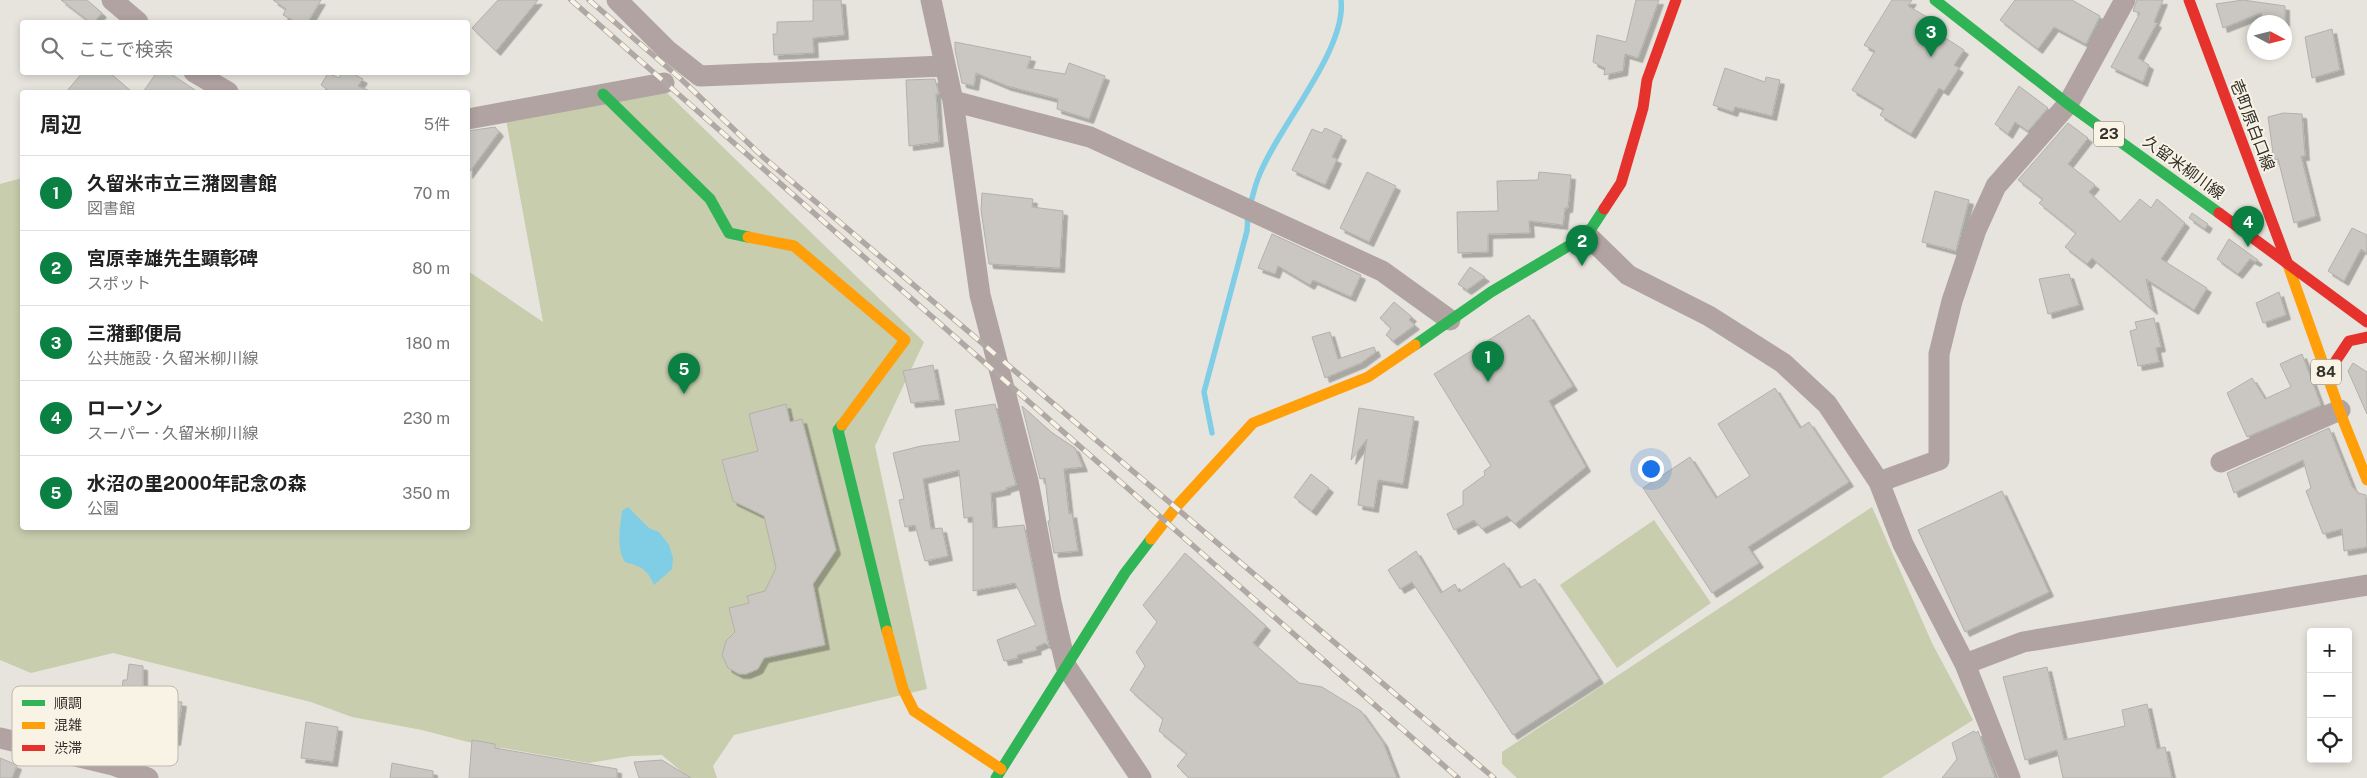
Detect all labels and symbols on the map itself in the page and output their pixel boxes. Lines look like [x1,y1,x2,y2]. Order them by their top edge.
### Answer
north arrow [2247,15,2292,60]
pin: 3 [1915,16,1947,57]
street label: 壱町原白口線 [2226,77,2279,173]
road number: 23 [2094,122,2124,146]
street label: 久留米柳川線 [2139,132,2228,203]
pin: 4 [2232,206,2264,247]
pin: 2 [1566,225,1598,266]
pin: 1 [1472,341,1504,382]
pin: 5 [668,353,700,394]
road number: 84 [2311,360,2341,384]
your location [1638,456,1664,482]
legend [12,686,178,766]
text: 順調 [54,695,82,711]
text: 混雑 [54,717,82,733]
text: 渋滞 [54,740,82,756]

